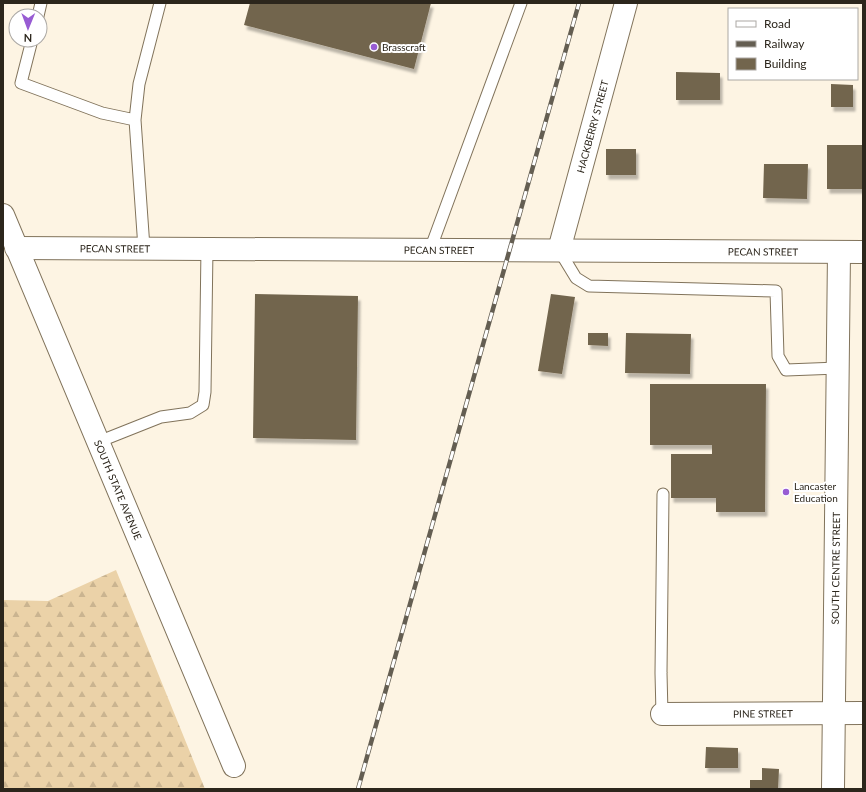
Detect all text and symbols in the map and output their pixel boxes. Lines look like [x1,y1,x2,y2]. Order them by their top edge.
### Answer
north arrow [8,8,48,48]
legend [728,8,858,80]
text: Road [764,16,791,31]
text: N [23,32,32,45]
text: Railway [764,36,805,51]
place label: Brasscraft [382,41,426,53]
marker: Brasscraft [369,42,379,52]
text: Building [764,56,807,71]
street label: HACKBERRY STREET [574,79,611,174]
street label: PECAN STREET [80,242,150,255]
street label: PECAN STREET [404,244,474,256]
street label: PECAN STREET [728,245,798,258]
street label: SOUTH STATE AVENUE [92,438,145,542]
place label: Lancaster Education [794,480,838,504]
marker: Lancaster Education [781,487,791,497]
street label: SOUTH CENTRE STREET [829,512,842,624]
street label: PINE STREET [733,707,793,720]

